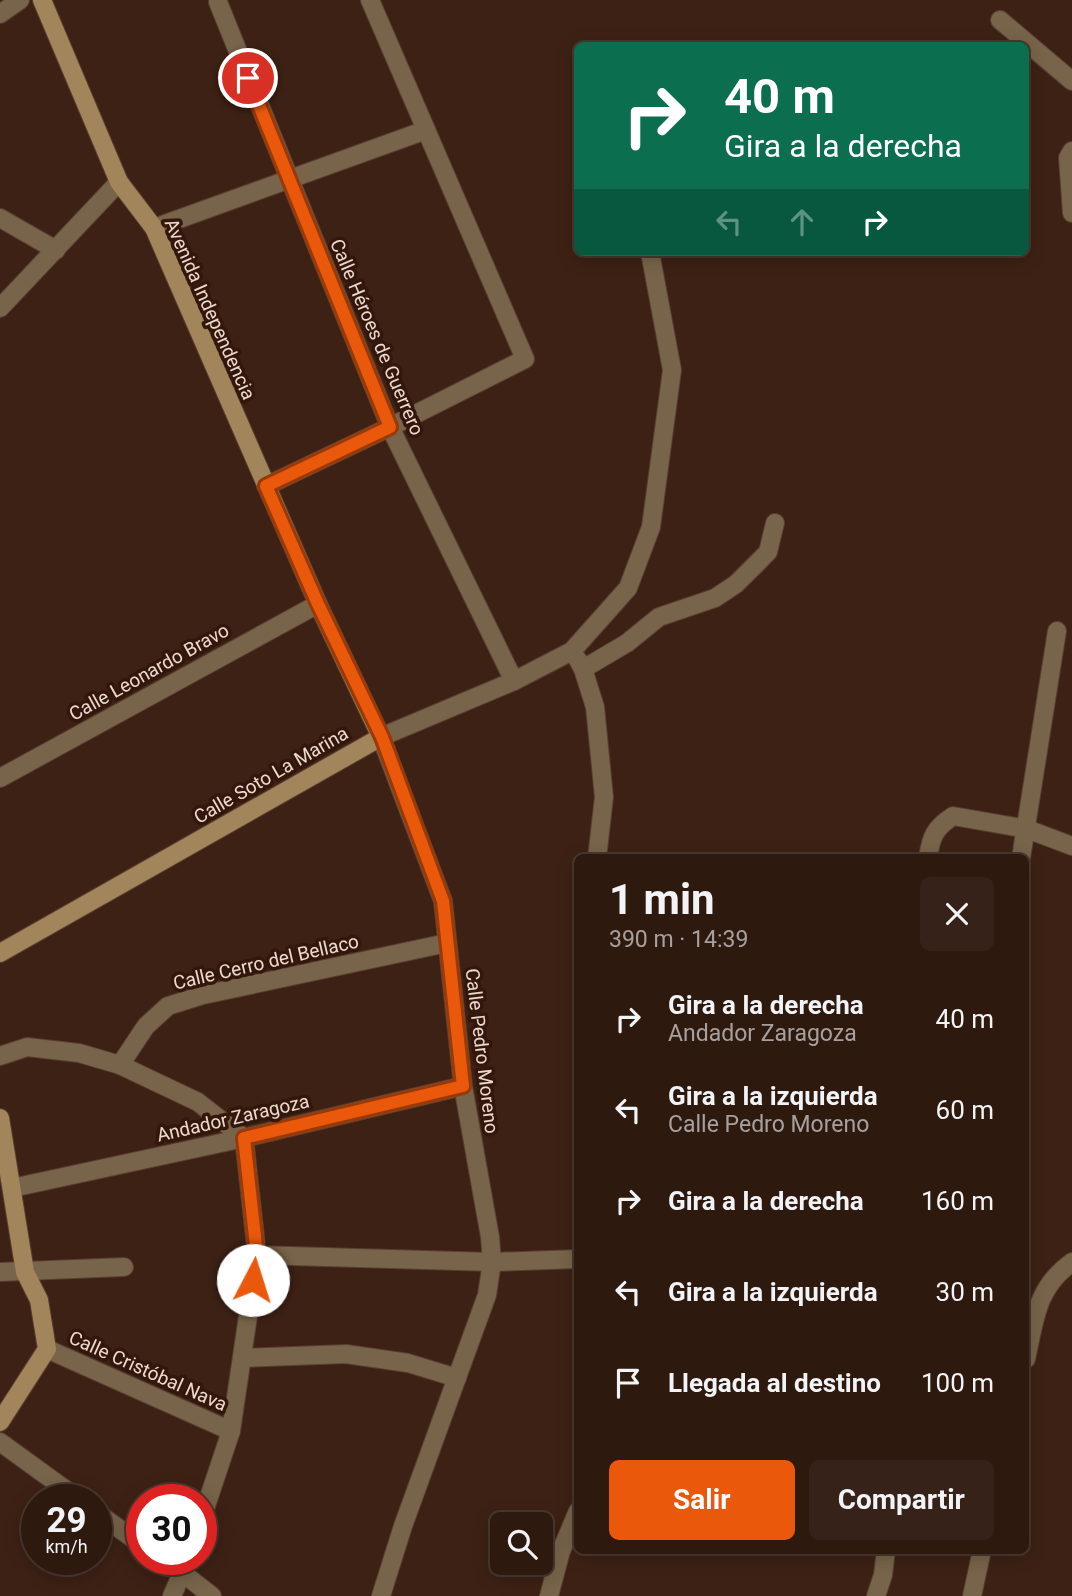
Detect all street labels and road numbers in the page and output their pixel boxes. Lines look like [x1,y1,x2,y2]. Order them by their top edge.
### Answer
street label: Avenida Independencia [160,215,260,403]
street label: Calle Héroes de Guerrero [325,235,429,439]
street label: Calle Leonardo Bravo [65,618,233,726]
street label: Calle Soto La Marina [190,721,352,829]
street label: Calle Cerro del Bellaco [171,929,361,995]
street label: Calle Pedro Moreno [460,967,504,1135]
street label: Andador Zaragoza [154,1089,312,1147]
street label: Calle Cristóbal Nava [66,1326,230,1416]

